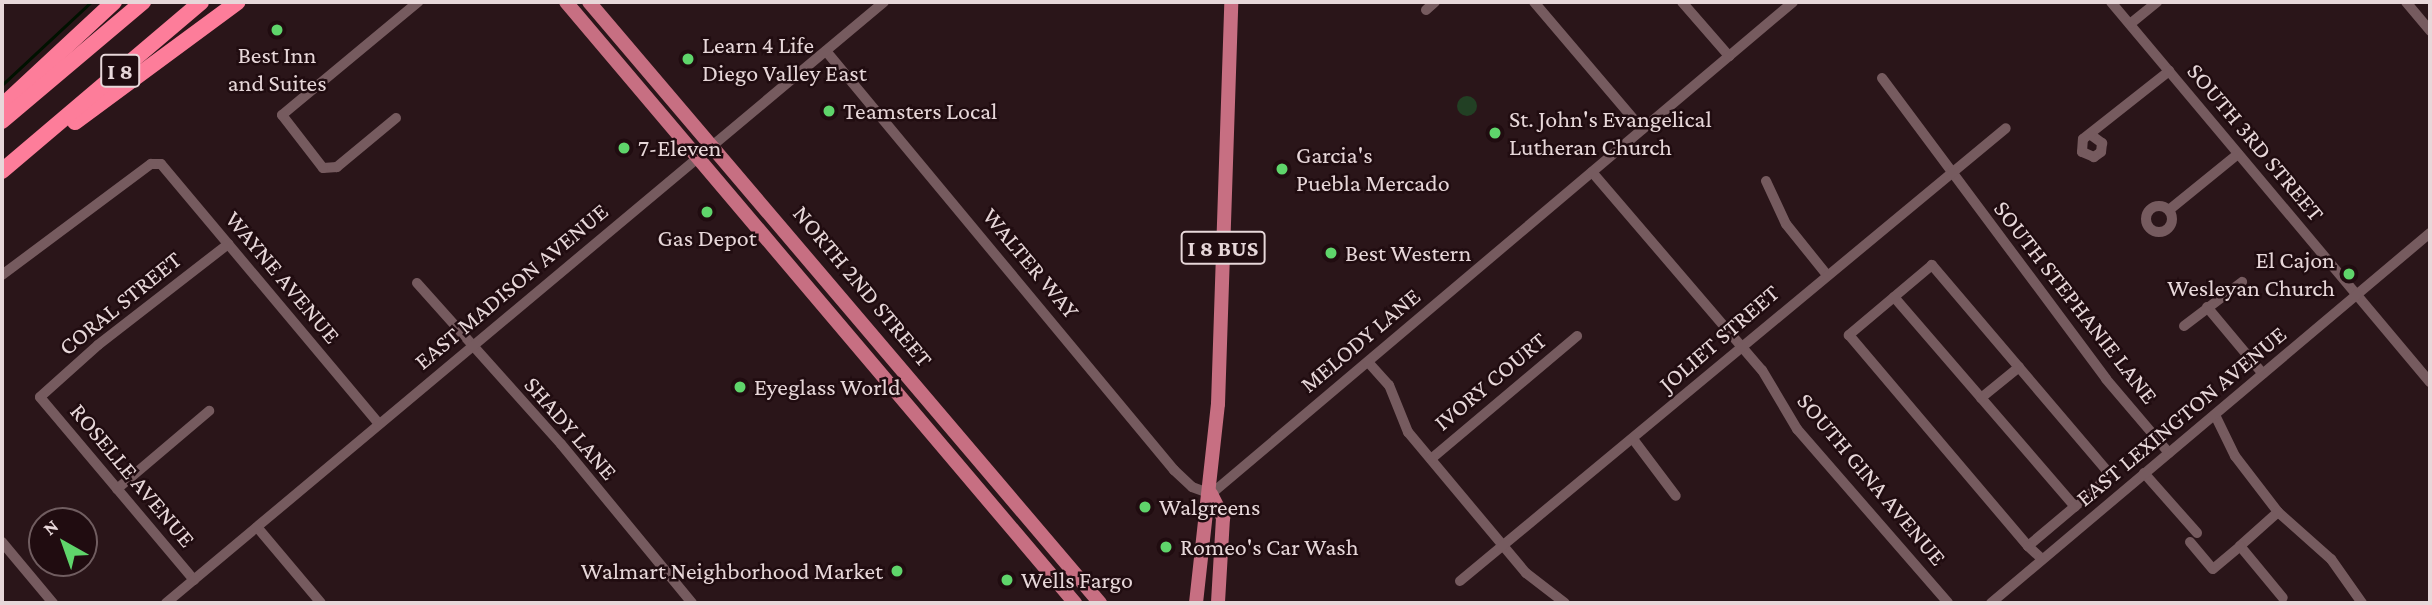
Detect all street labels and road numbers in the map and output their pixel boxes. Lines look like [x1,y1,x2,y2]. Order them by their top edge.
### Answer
road number: I 8 [99,52,141,90]
street label: SOUTH 3RD STREET [2181,57,2331,227]
street label: SOUTH STEPHANIE LANE [1988,195,2164,409]
street label: EAST MADISON AVENUE [408,197,614,375]
street label: NORTH 2ND STREET [787,199,939,373]
street label: WALTER WAY [976,202,1086,324]
street label: WAYNE AVENUE [219,205,347,349]
road number: I 8 BUS [1179,229,1267,268]
street label: CORAL STREET [53,245,187,361]
street label: JOLIET STREET [1653,278,1785,398]
street label: MELODY LANE [1294,281,1426,399]
street label: EAST LEXINGTON AVENUE [2070,320,2292,512]
street label: IVORY COURT [1428,326,1552,436]
street label: SHADY LANE [518,370,624,486]
street label: SOUTH GINA AVENUE [1791,387,1953,571]
street label: ROSELLE AVENUE [64,397,202,553]

